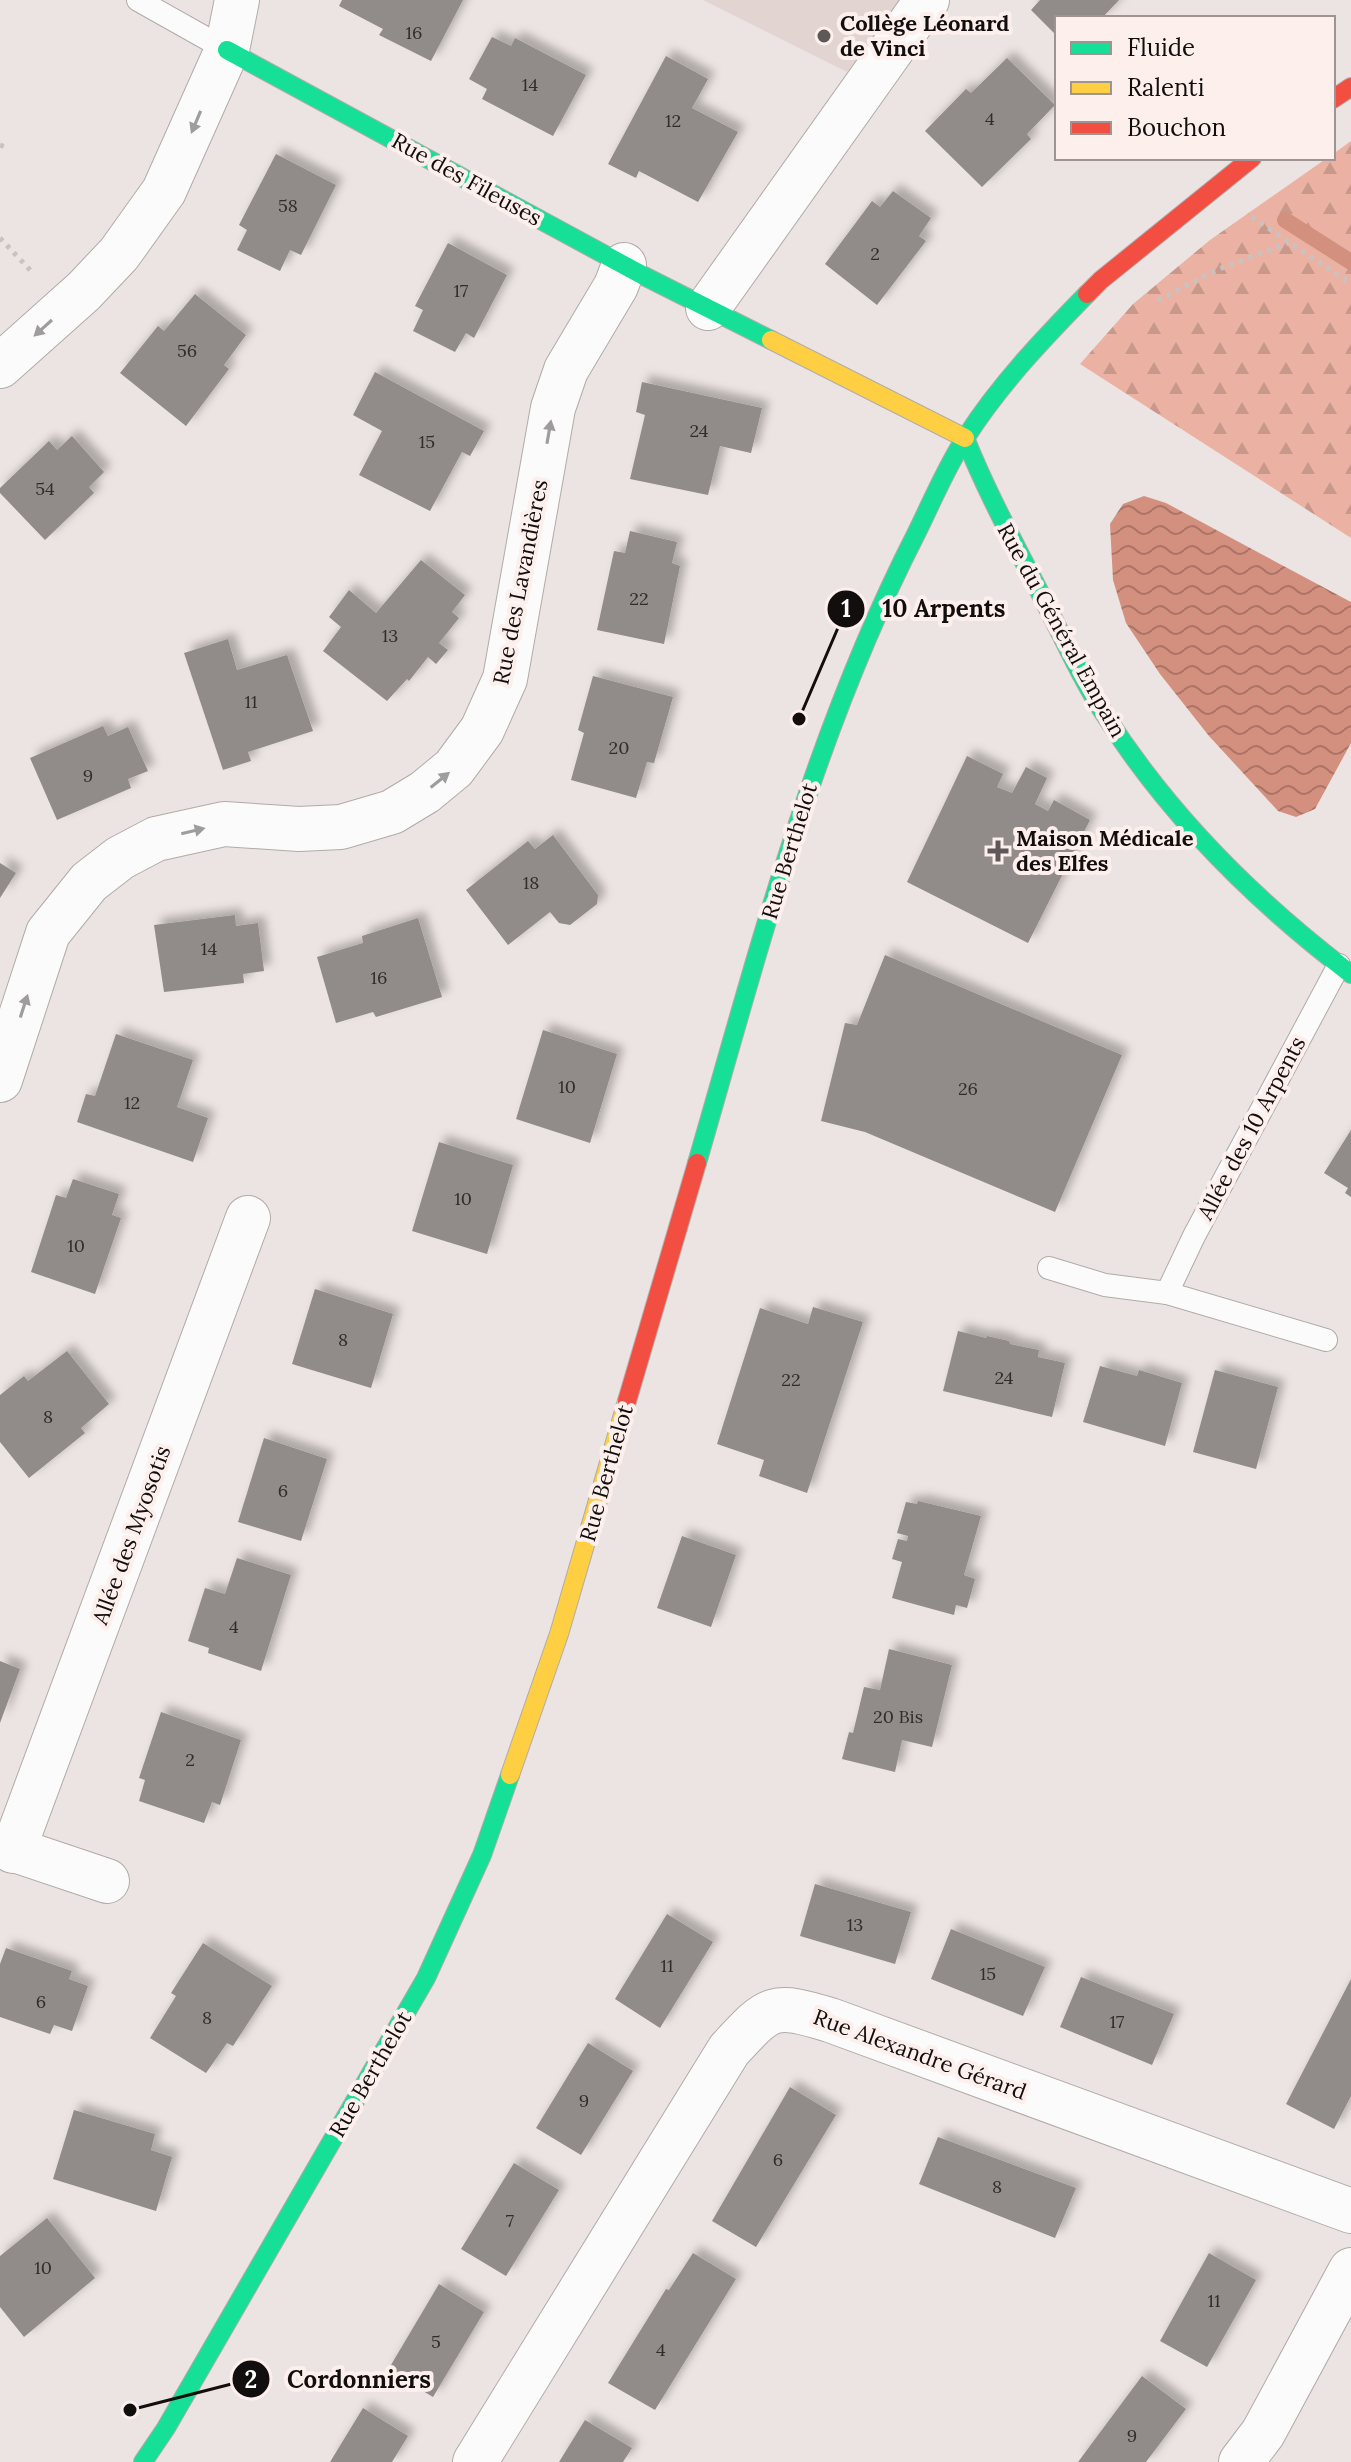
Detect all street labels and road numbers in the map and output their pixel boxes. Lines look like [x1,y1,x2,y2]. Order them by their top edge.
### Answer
street label: Rue des Fileuses [387,126,547,232]
street label: Rue des Lavandières [486,477,554,687]
street label: Rue du Général Empain [991,518,1133,742]
street label: Rue Berthelot [755,779,823,922]
street label: Allée des 10 Arpents [1190,1031,1311,1226]
street label: Rue Berthelot [573,1401,639,1545]
street label: Allée des Myosotis [85,1442,176,1629]
street label: Rue Alexandre Gérard [810,2002,1030,2106]
street label: Rue Berthelot [323,2006,418,2142]

